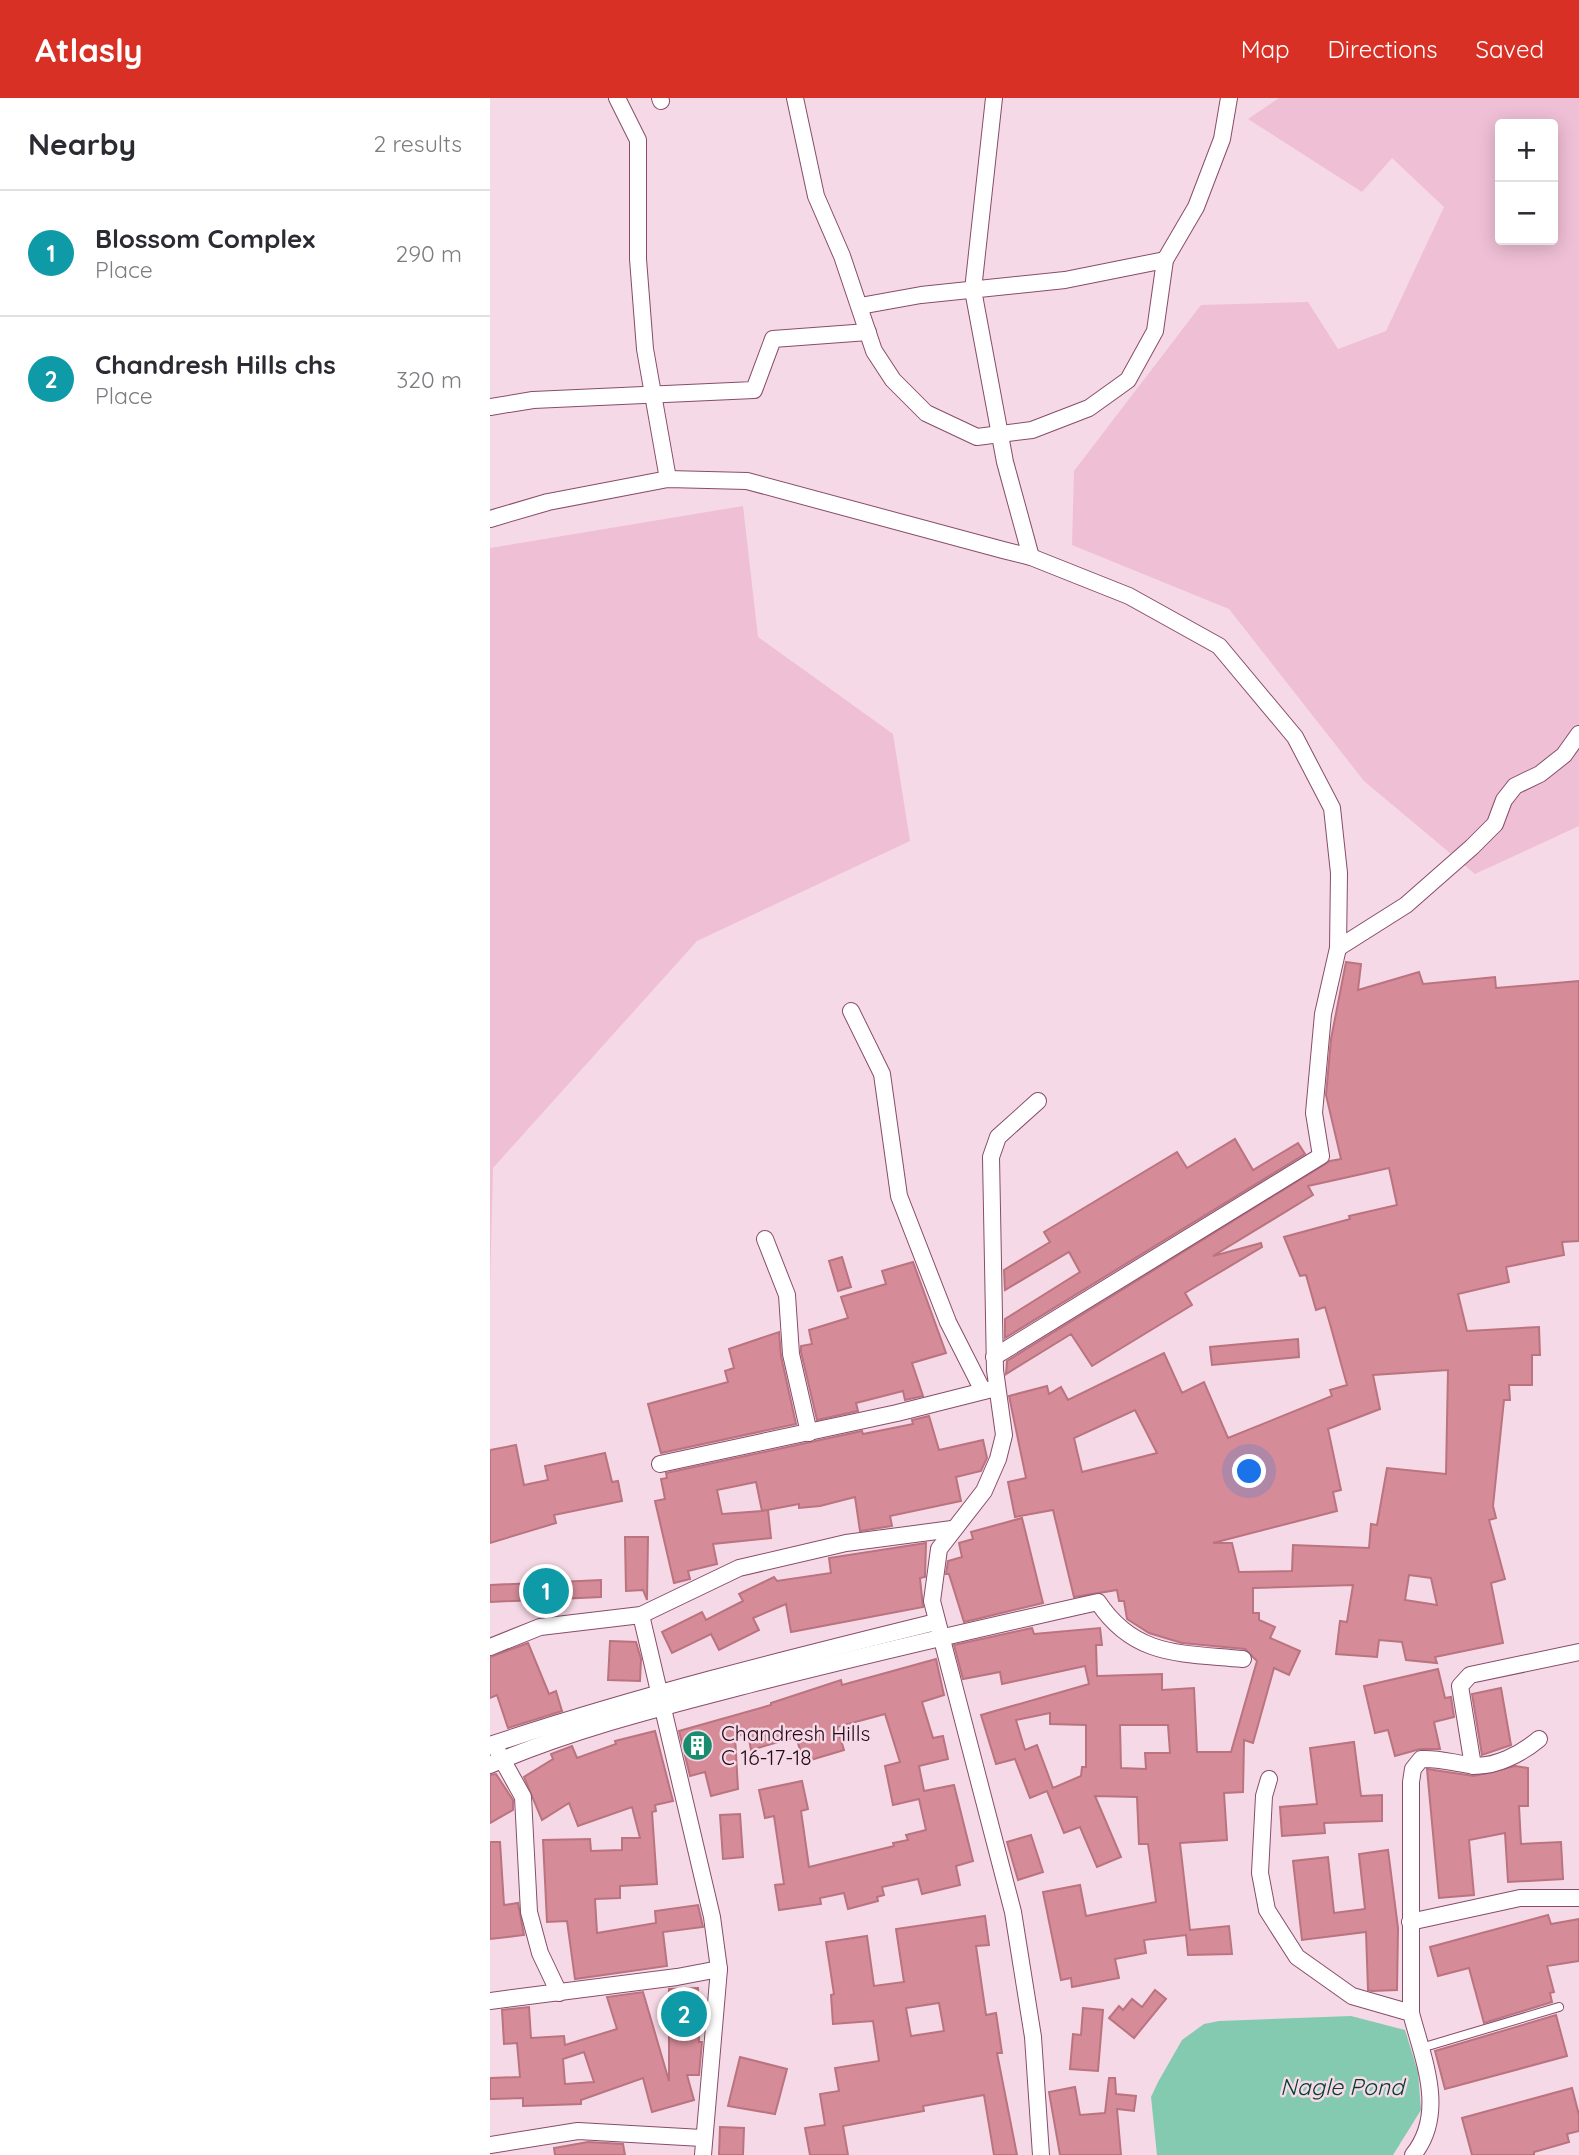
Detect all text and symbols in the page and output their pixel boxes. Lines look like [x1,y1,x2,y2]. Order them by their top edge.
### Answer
text: Atlasly [35,29,143,70]
text: Map [1241,34,1290,64]
text: Directions [1328,34,1438,64]
text: Saved [1476,34,1544,64]
map controls [1495,119,1558,245]
button: + [1495,119,1558,182]
text: Nearby [28,125,136,163]
text: 2 results [373,129,462,158]
button: − [1495,182,1558,245]
text: Blossom Complex [95,222,315,255]
text: 1 [47,239,55,268]
text: 290 m [395,239,462,268]
text: Place [95,255,153,284]
text: Chandresh Hills chs [95,348,336,381]
text: 2 [44,365,58,394]
text: 320 m [396,365,462,394]
text: Place [95,381,153,410]
your location [1232,1454,1266,1488]
pin: 1 [523,1565,569,1617]
place label: Chandresh Hills C 16-17-18 [721,1720,870,1770]
building icon: Chandresh Hills C 16-17-18 [681,1728,715,1762]
pin: 2 [661,1988,707,2040]
water label: Nagle Pond [1280,2072,1407,2101]

